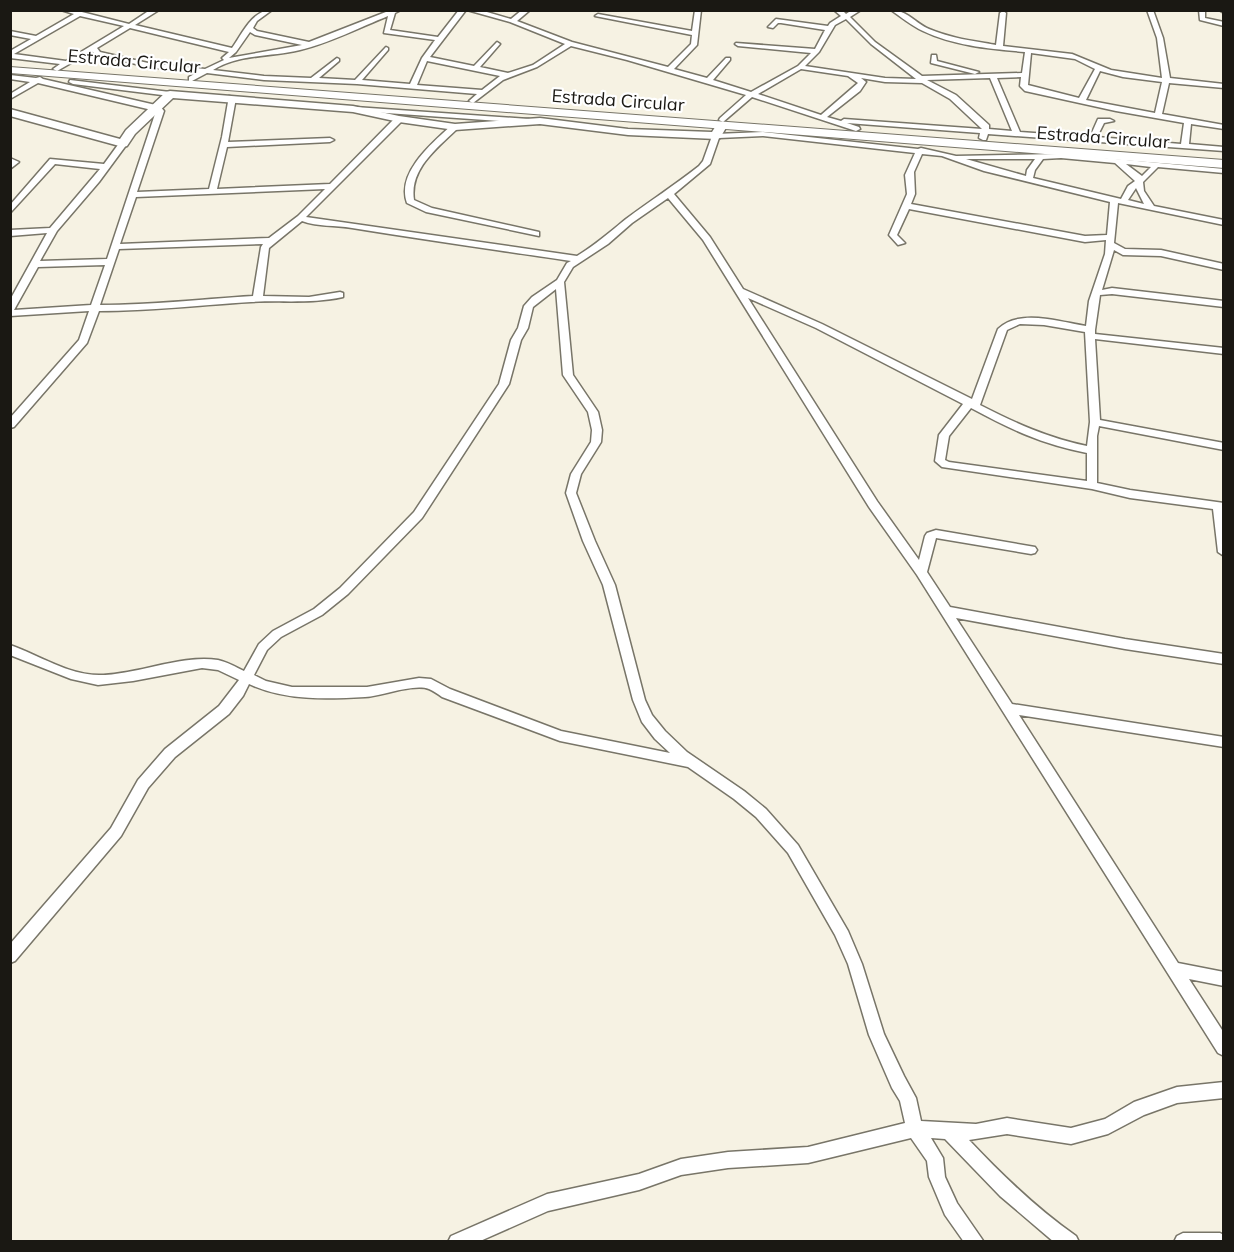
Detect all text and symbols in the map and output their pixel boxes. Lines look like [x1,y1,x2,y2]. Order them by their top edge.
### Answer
street label: Estrada Circular [67,44,202,78]
street label: Estrada Circular [551,84,686,116]
street label: Estrada Circular [1036,121,1171,153]

